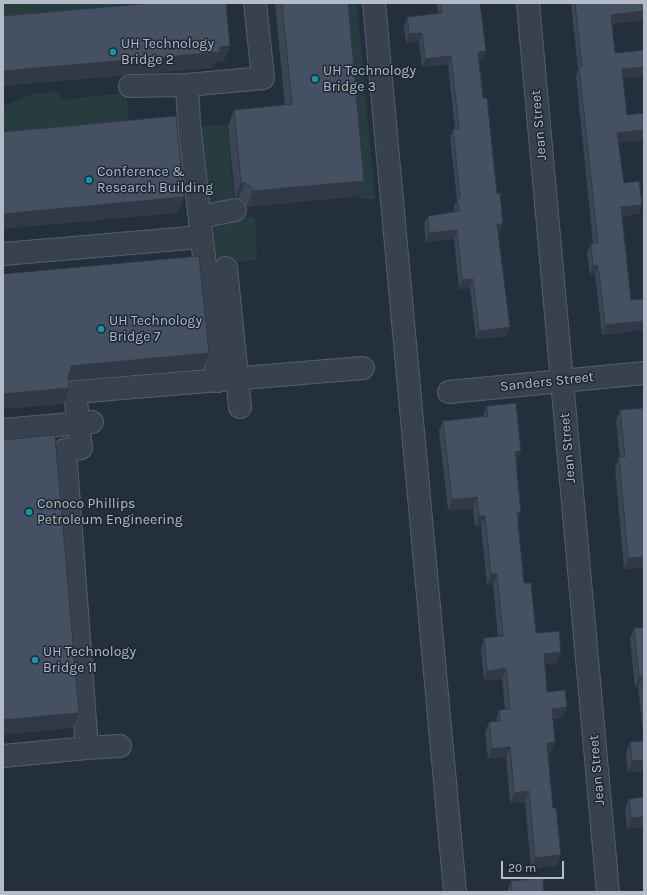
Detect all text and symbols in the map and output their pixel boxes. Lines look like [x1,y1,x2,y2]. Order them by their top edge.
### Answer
place label: UH Technology Bridge 2 [121,36,214,68]
marker: UH Technology Bridge 2 [108,47,118,57]
place label: UH Technology Bridge 3 [323,63,416,96]
marker: UH Technology Bridge 3 [310,74,320,84]
street label: Jean Street [528,89,550,161]
place label: Conference & Research Building [97,164,213,196]
marker: Conference & Research Building [84,175,94,185]
place label: UH Technology Bridge 7 [109,313,202,346]
marker: UH Technology Bridge 7 [96,324,106,334]
street label: Sanders Street [499,369,595,395]
street label: Jean Street [557,412,579,484]
place label: Conoco Phillips Petroleum Engineering [37,496,183,528]
marker: Conoco Phillips Petroleum Engineering [24,507,34,517]
place label: UH Technology Bridge 11 [43,644,136,676]
marker: UH Technology Bridge 11 [30,655,40,665]
street label: Jean Street [586,734,608,806]
scale bar [503,853,566,879]
text: 20 m [508,861,536,875]

